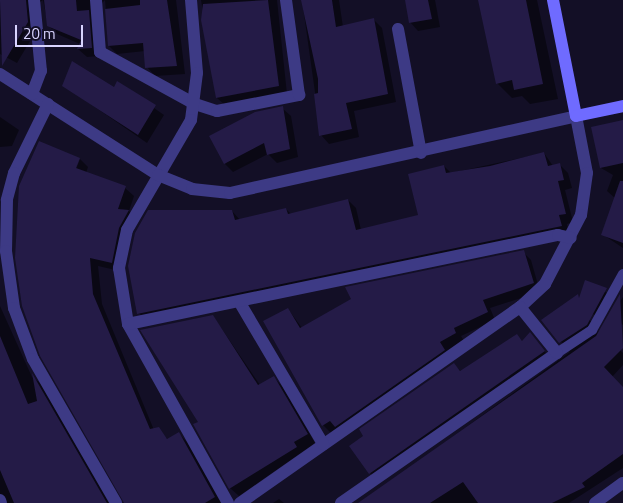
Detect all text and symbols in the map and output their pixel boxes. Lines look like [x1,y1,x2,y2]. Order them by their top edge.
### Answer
scale bar [18,15,85,47]
text: 20 m [23,22,56,45]

